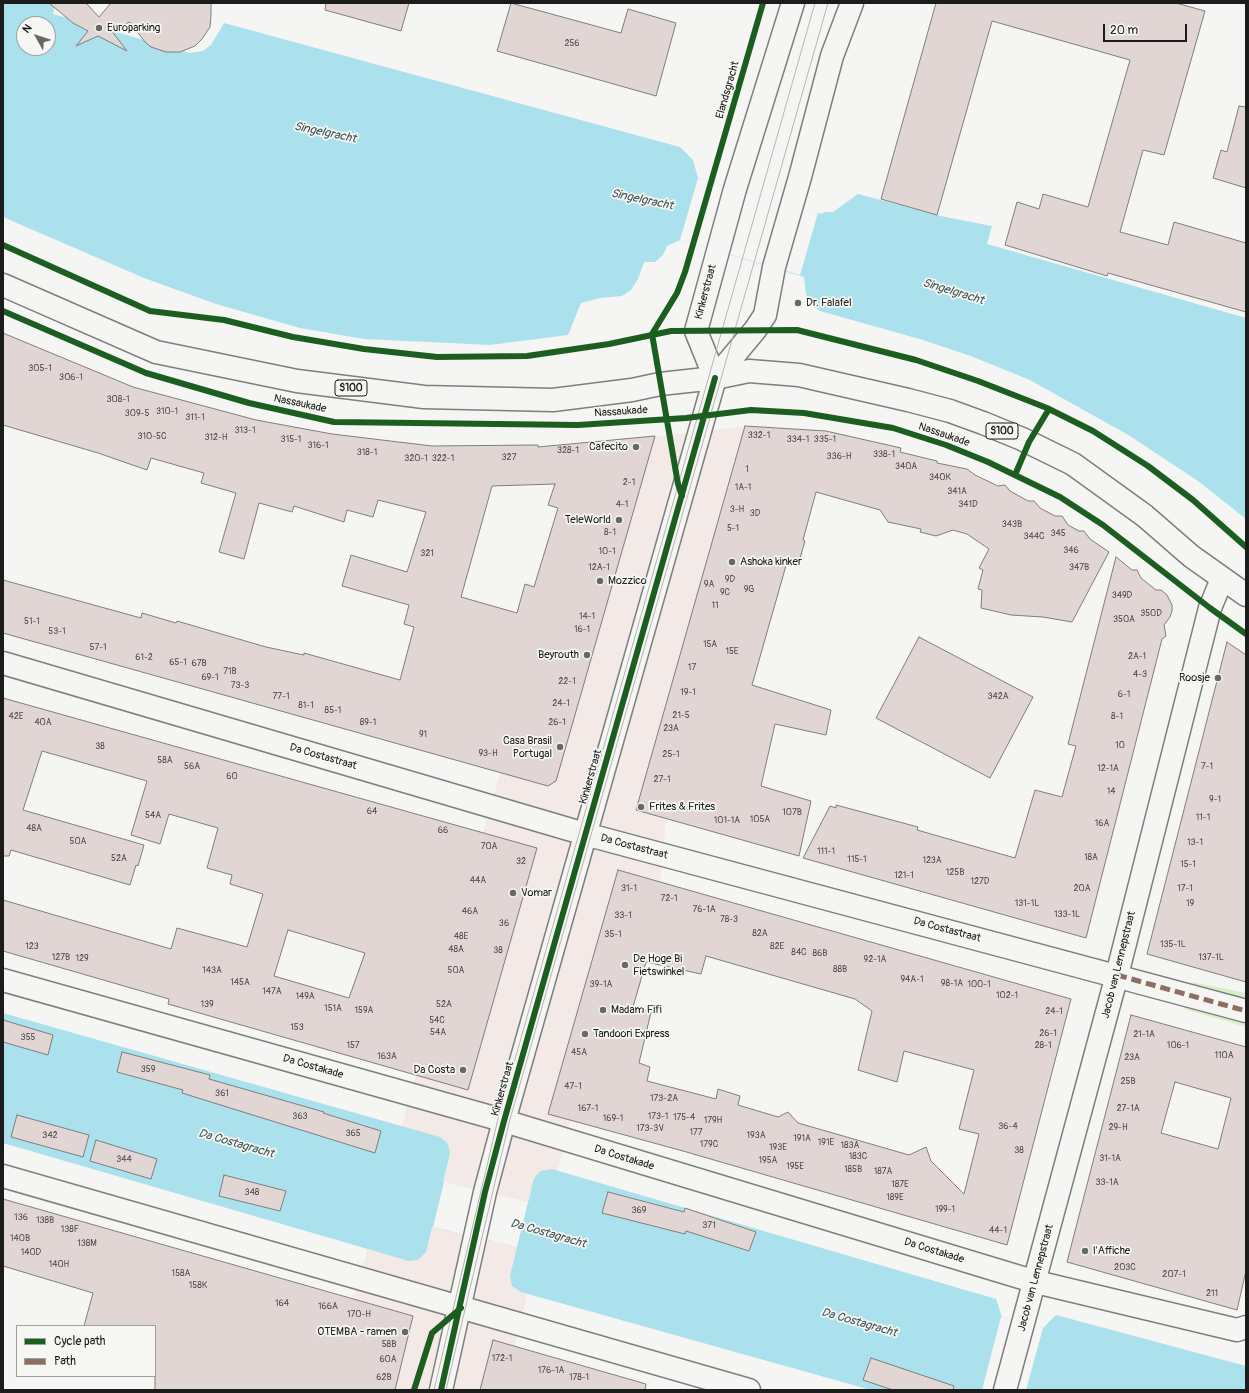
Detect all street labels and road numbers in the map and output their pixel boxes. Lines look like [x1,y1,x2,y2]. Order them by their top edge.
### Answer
street label: Elandsgracht [713,60,743,120]
street label: Kinkerstraat [692,263,720,321]
road number: S100 [335,380,367,396]
street label: Nassaukade [272,392,328,416]
street label: Nassaukade [594,404,648,420]
street label: Nassaukade [917,420,971,450]
road number: S100 [986,423,1018,439]
street label: Da Costastraat [288,741,358,773]
street label: Kinkerstraat [577,748,605,806]
street label: Da Costastraat [599,832,669,862]
street label: Jacob van Lennepstraat [1099,910,1139,1020]
street label: Da Costastraat [912,915,982,945]
street label: Da Costakade [281,1052,345,1082]
street label: Kinkerstraat [489,1060,517,1118]
street label: Da Costakade [592,1143,656,1173]
street label: Jacob van Lennepstraat [1015,1223,1057,1333]
street label: Da Costakade [902,1236,966,1266]

